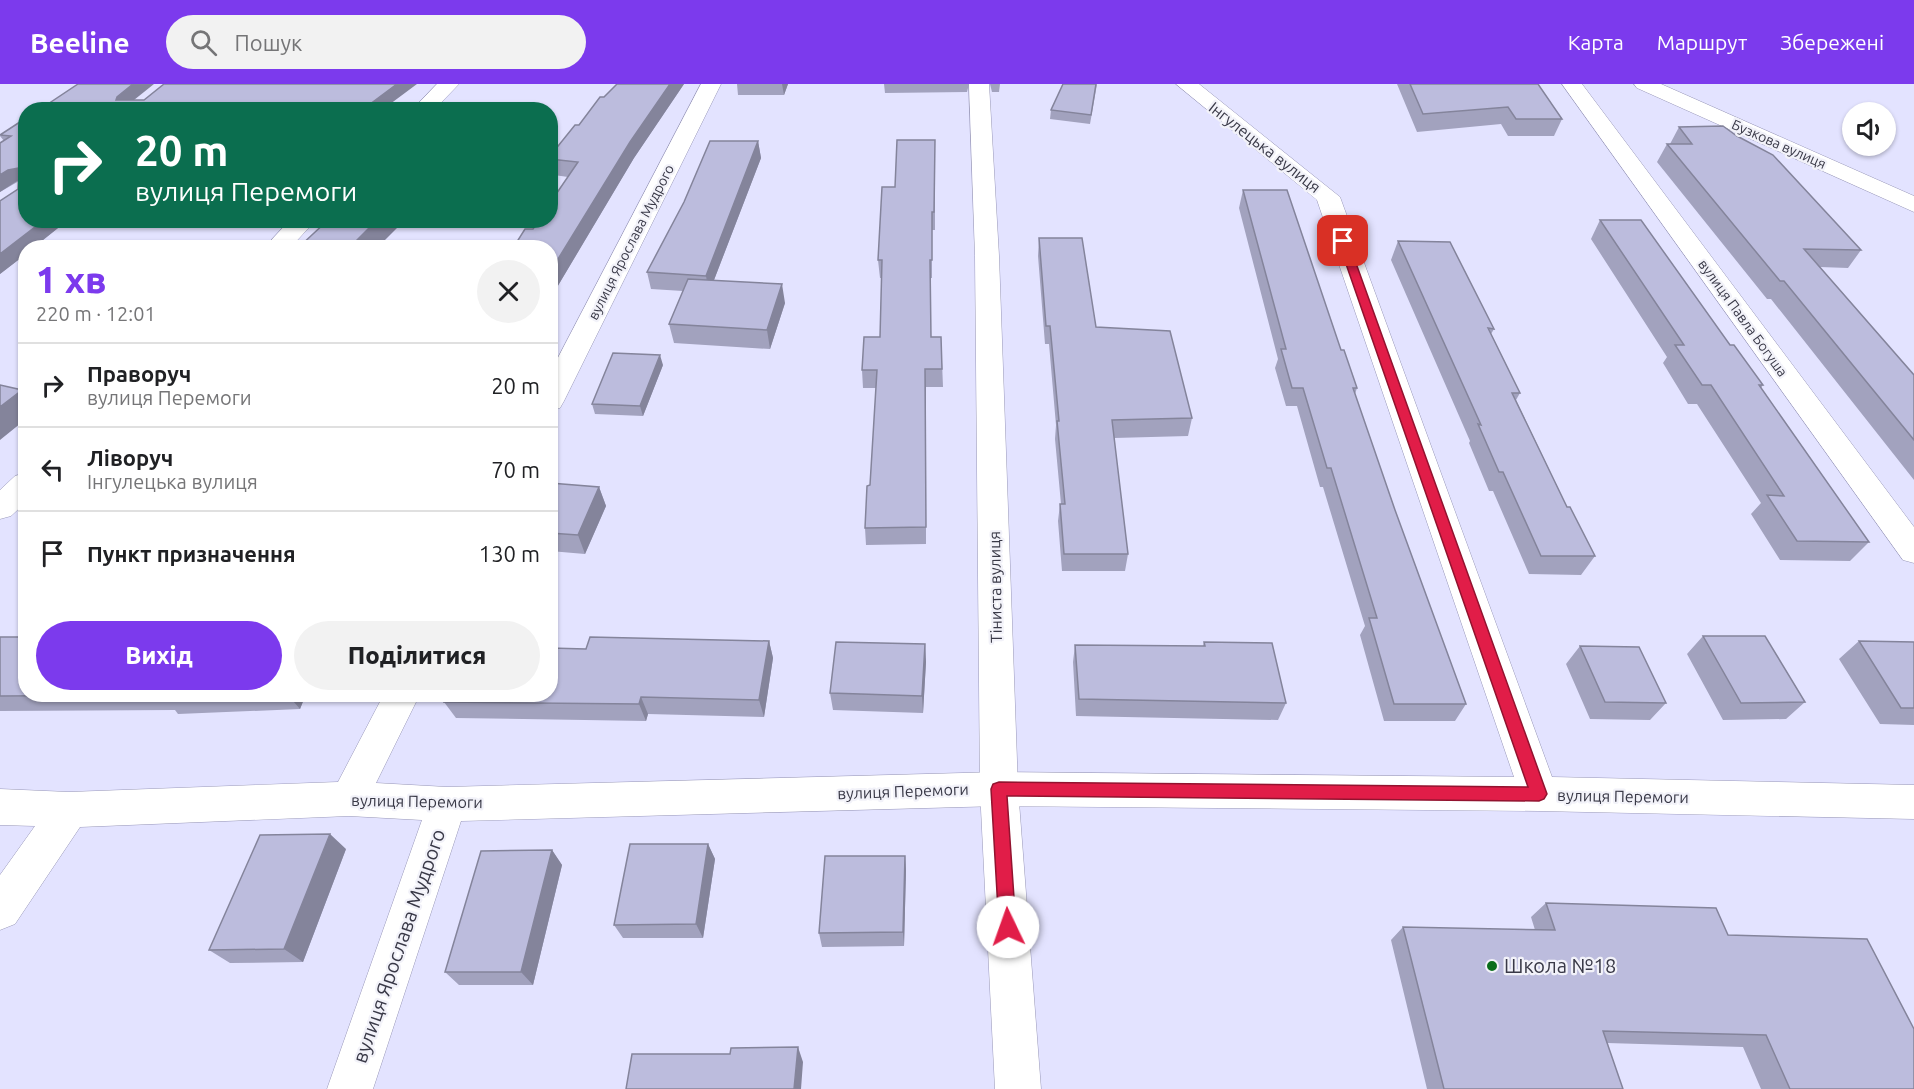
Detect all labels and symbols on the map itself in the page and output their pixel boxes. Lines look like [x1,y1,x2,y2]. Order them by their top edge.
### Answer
street label: Інгулецька вулиця [1206,98,1324,196]
street label: Бузкова вулиця [1729,116,1829,172]
street label: вулиця Ярослава Мудрого [585,162,677,322]
pin [1317,215,1368,266]
street label: вулиця Павла Богуша [1695,256,1791,380]
street label: Тіниста вулиця [985,531,1005,643]
street label: вулиця Перемоги [837,780,969,802]
street label: вулиця Перемоги [1557,786,1689,806]
street label: вулиця Перемоги [351,791,483,811]
street label: вулиця Ярослава Мудрого [348,826,449,1066]
position arrow [976,895,1040,959]
place label: Школа №18 [1504,954,1616,977]
marker: Школа №18 [1485,959,1499,973]

